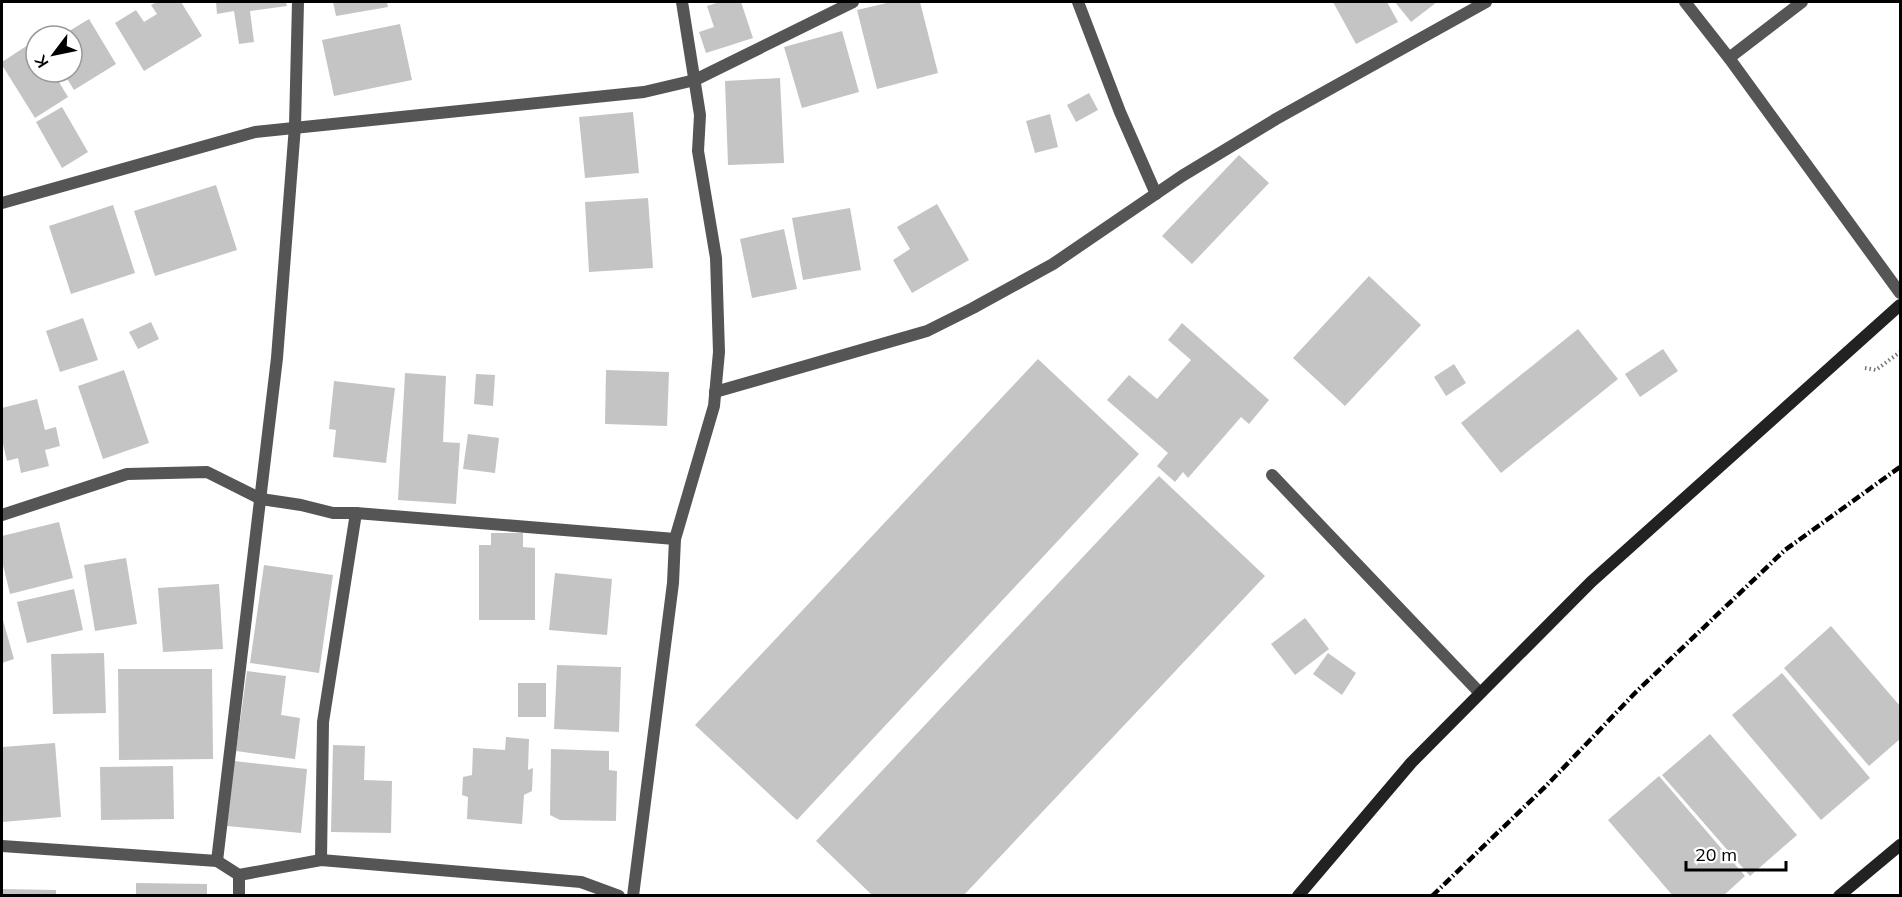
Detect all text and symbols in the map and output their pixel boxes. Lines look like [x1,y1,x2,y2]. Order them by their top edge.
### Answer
north arrow [24,24,84,84]
text: K [29,51,53,72]
scale bar [1686,834,1786,872]
text: 20 m [1695,843,1737,866]

